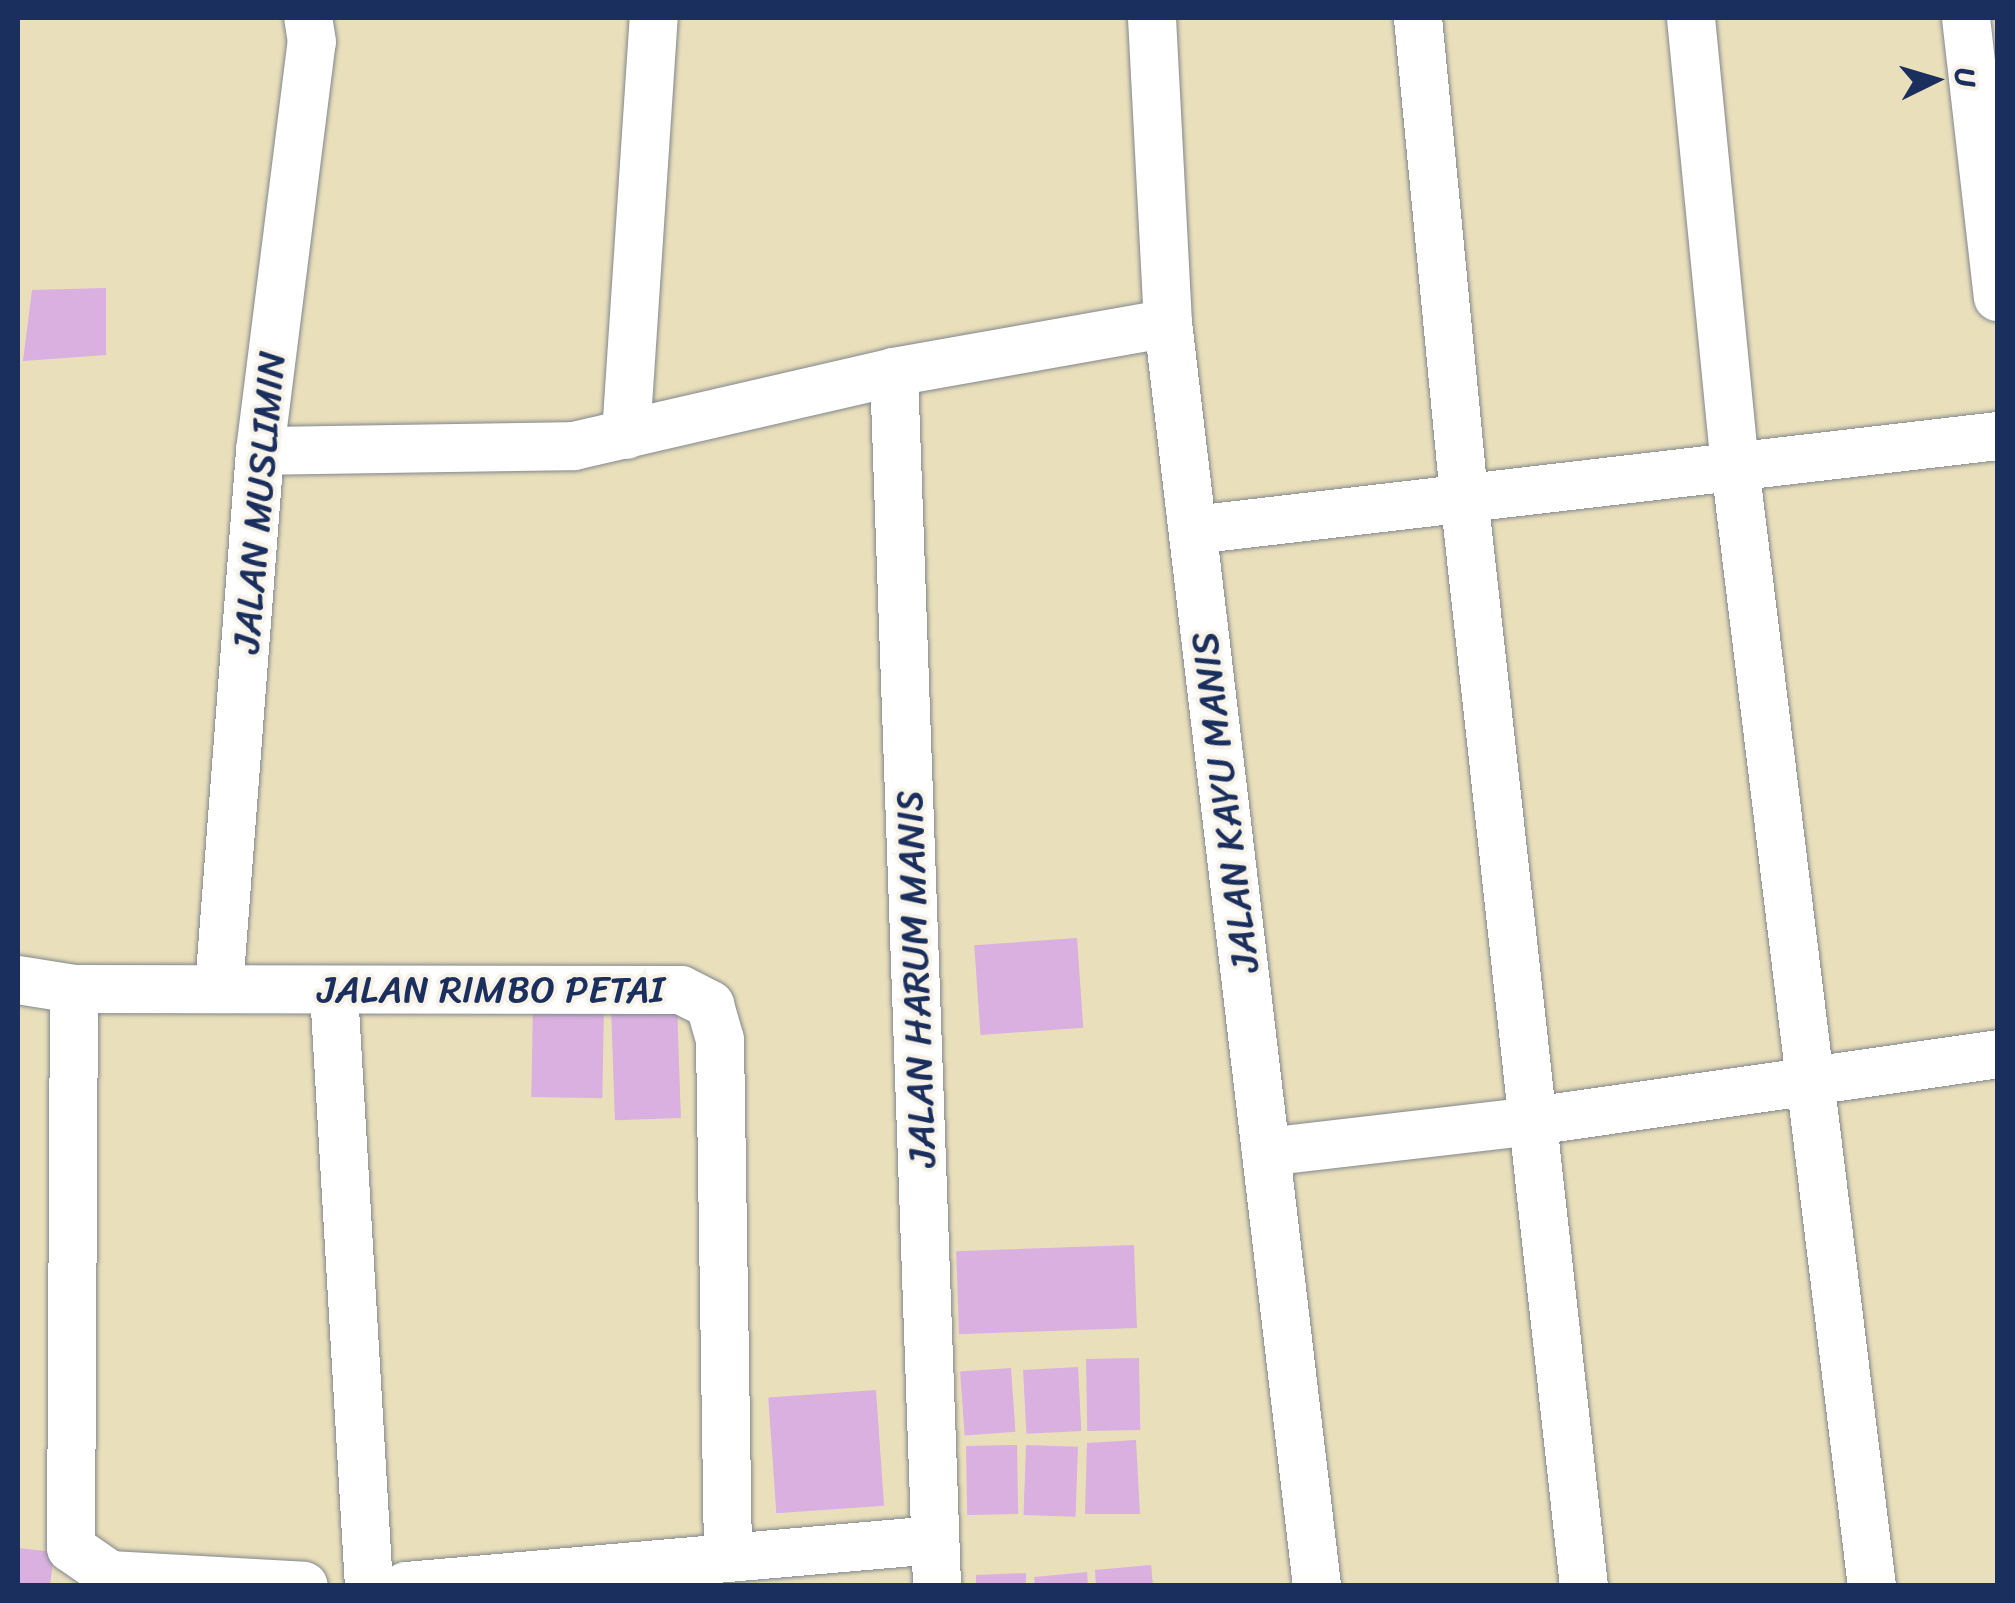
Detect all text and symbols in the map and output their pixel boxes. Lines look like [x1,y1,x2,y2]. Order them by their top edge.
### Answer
north arrow [1885,30,1985,130]
text: U [1940,66,1991,89]
street label: JALAN MUSLIMIN [223,350,295,654]
street label: JALAN KAYU MANIS [1182,630,1268,974]
street label: JALAN HARUM MANIS [887,790,945,1168]
street label: JALAN RIMBO PETAI [318,967,664,1013]

